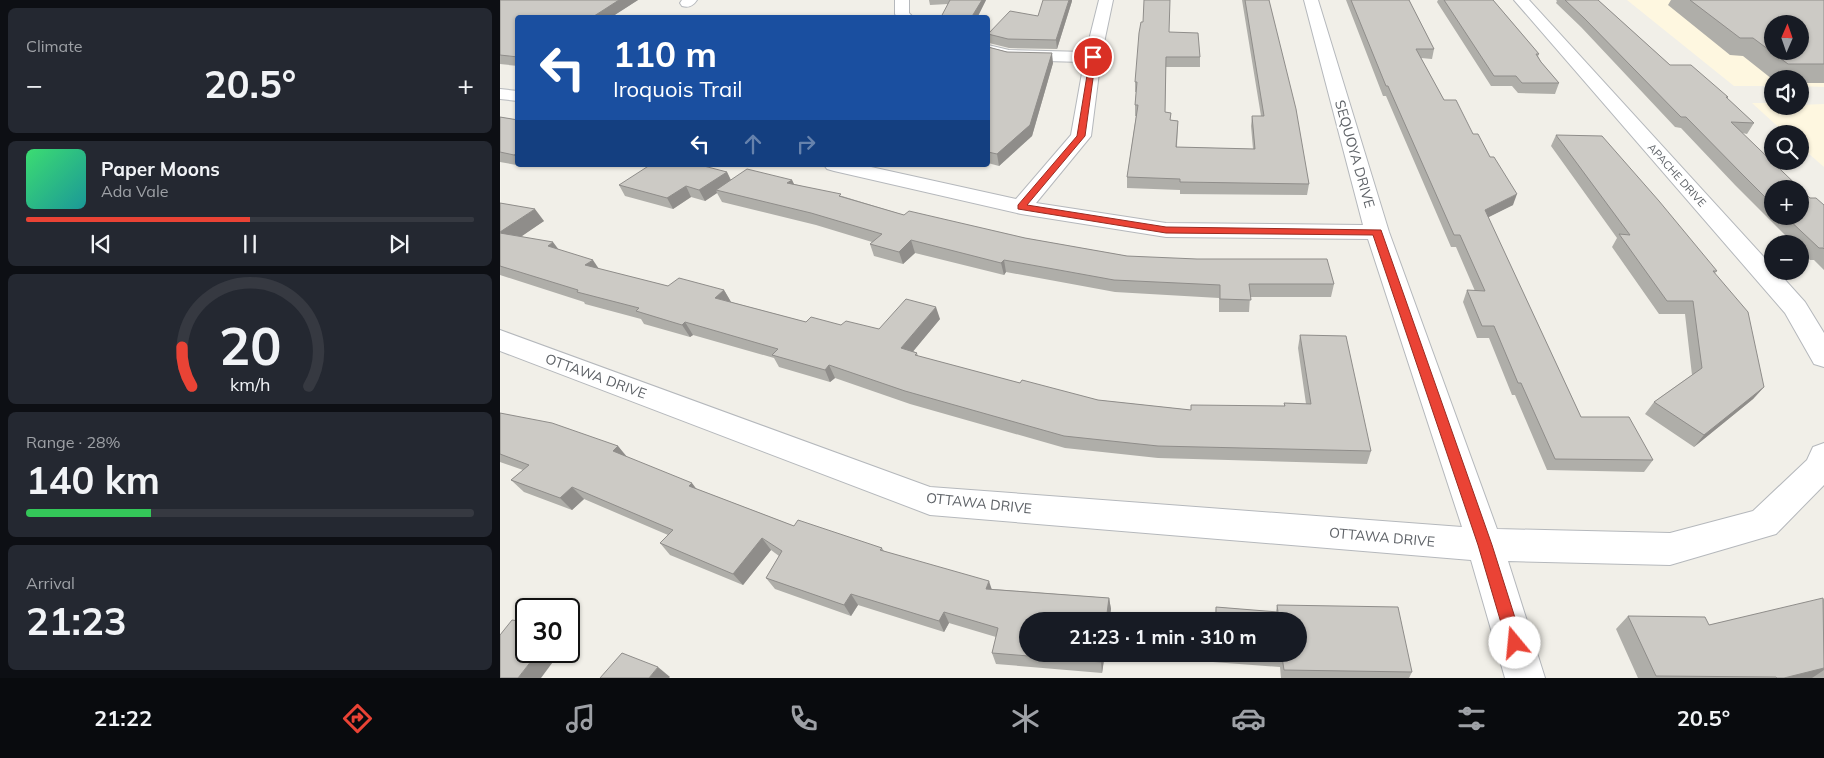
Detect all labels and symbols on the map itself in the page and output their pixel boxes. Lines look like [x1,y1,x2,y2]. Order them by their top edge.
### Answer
north arrow [1764,15,1809,60]
pin [1072,36,1114,78]
street label: SEQUOYA DRIVE [1331,98,1379,210]
street label: APACHE DRIVE [1645,140,1709,210]
street label: OTTAWA DRIVE [543,349,649,403]
street label: OTTAWA DRIVE [925,488,1033,518]
street label: OTTAWA DRIVE [1328,523,1436,551]
speed limit sign: 30 [515,598,580,663]
position arrow [1488,616,1540,668]

